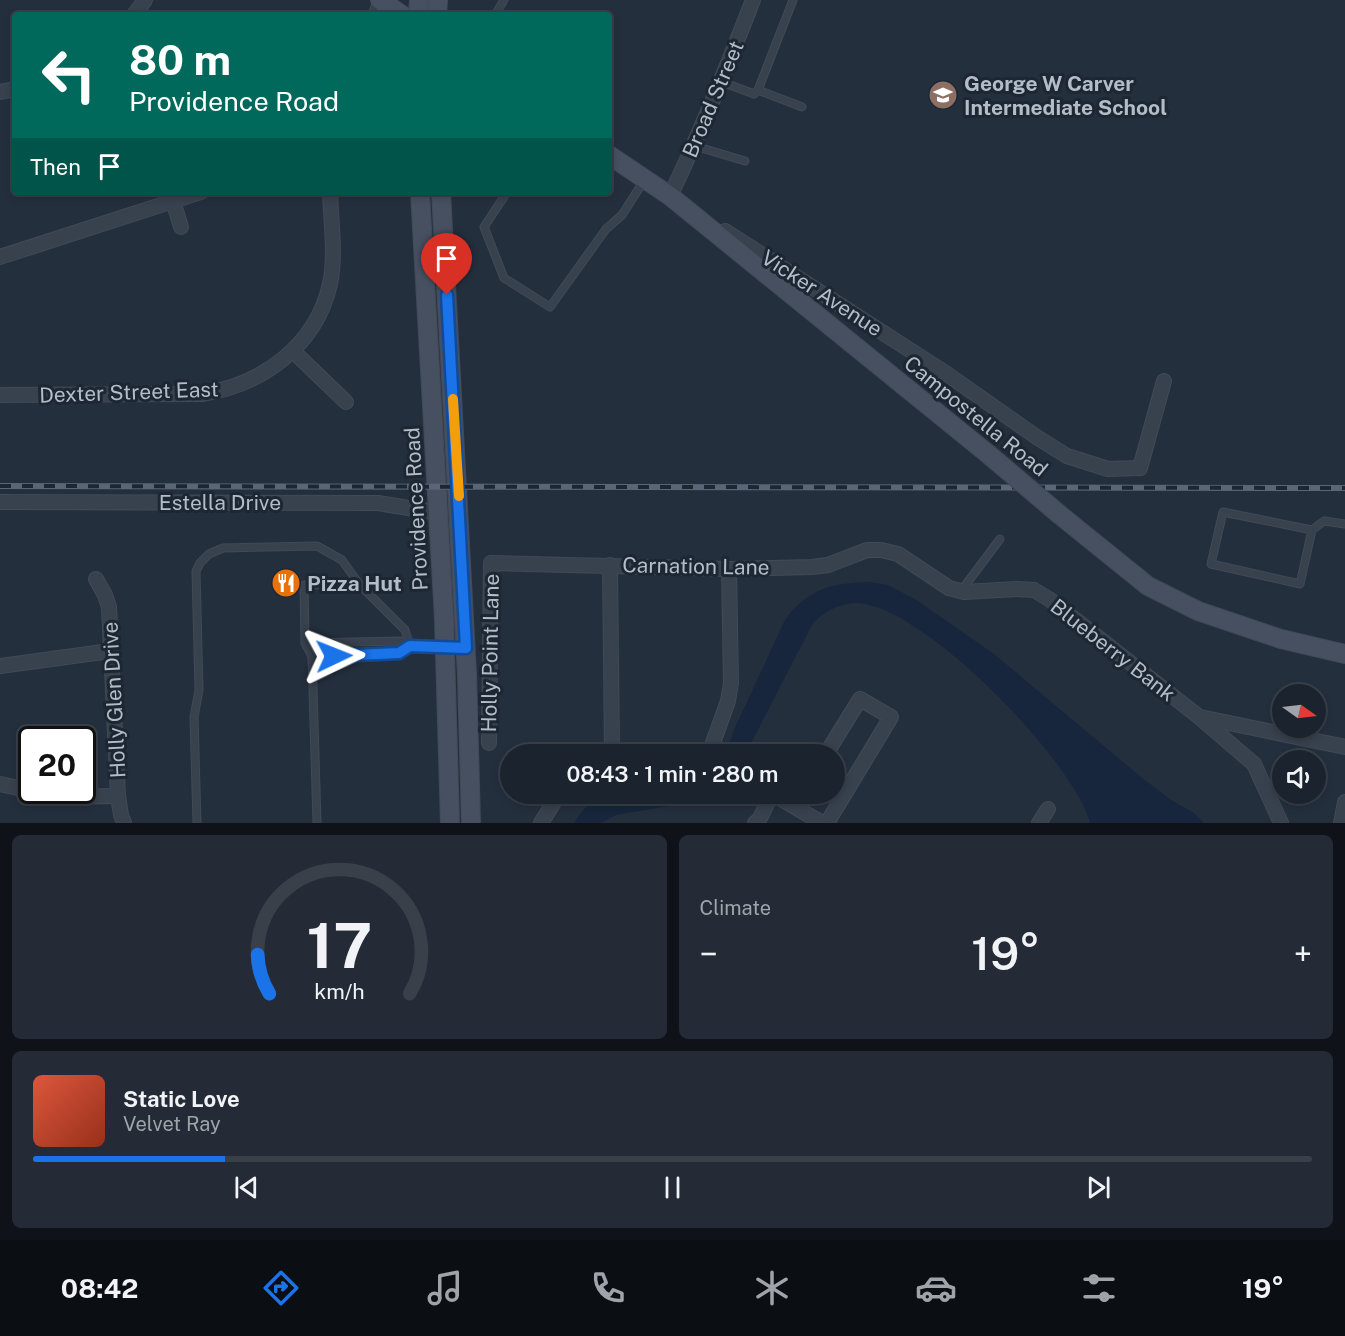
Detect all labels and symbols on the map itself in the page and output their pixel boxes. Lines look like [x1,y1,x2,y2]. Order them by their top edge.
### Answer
street label: Broad Street [677,37,749,161]
place label: George W Carver Intermediate School [964,71,1167,120]
school or university icon: George W Carver Intermediate School [927,79,959,111]
pin [421,233,472,295]
street label: Vicker Avenue [757,245,887,341]
street label: Campostella Road [899,350,1053,482]
street label: Dexter Street East [39,376,219,408]
street label: Providence Road [399,427,433,591]
street label: Estella Drive [159,490,281,515]
street label: Carnation Lane [622,552,770,580]
restaurant icon: Pizza Hut [270,567,302,599]
place label: Pizza Hut [307,571,402,596]
street label: Holly Point Lane [476,573,504,733]
street label: Blueberry Bank [1046,594,1180,707]
street label: Holly Glen Drive [97,621,131,779]
position arrow [302,624,366,688]
north arrow [1272,684,1326,738]
speed limit sign: 20 [18,726,96,804]

